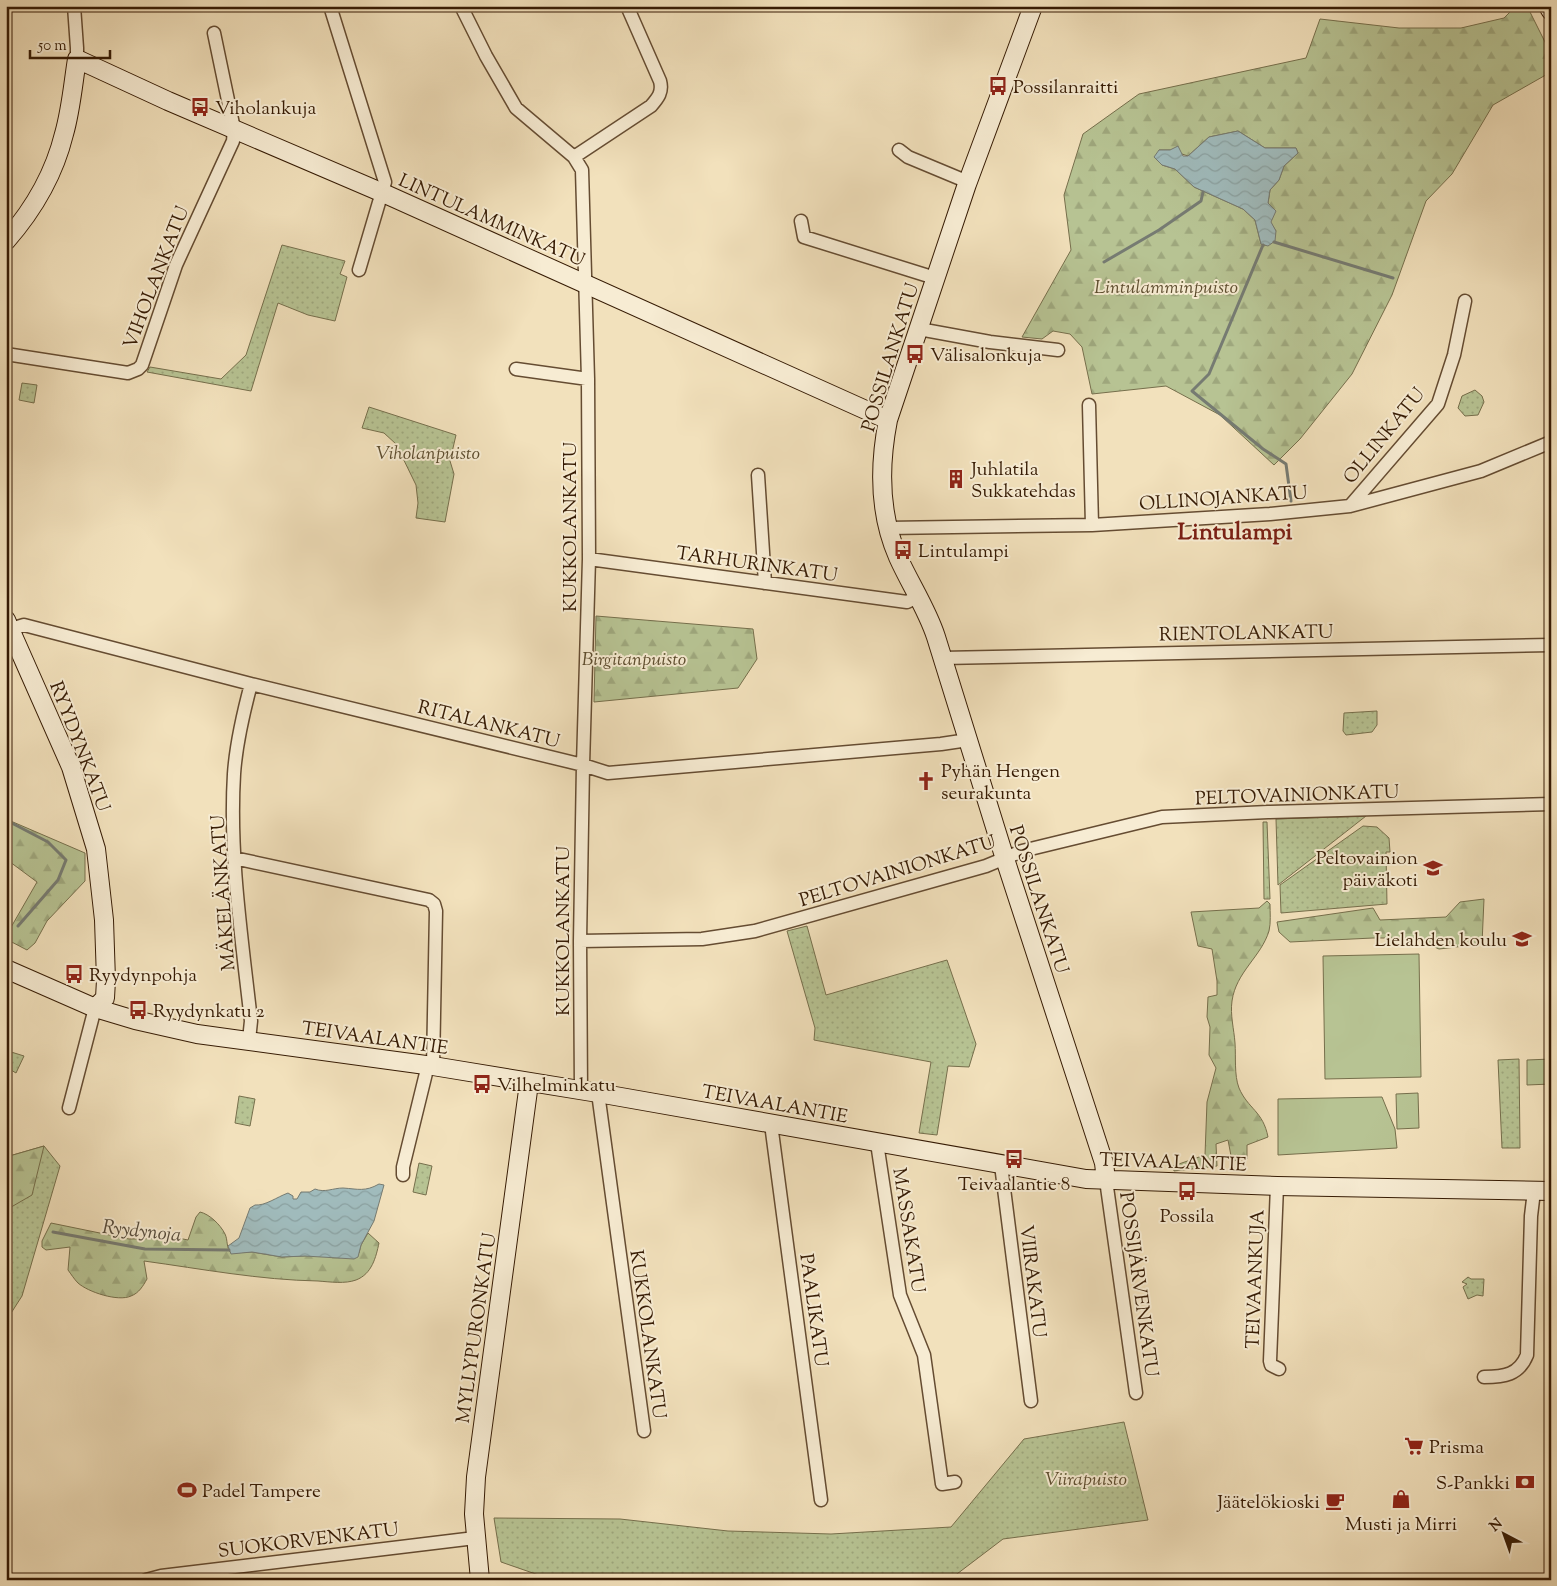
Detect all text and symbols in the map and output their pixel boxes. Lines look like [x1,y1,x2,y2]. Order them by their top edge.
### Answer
scale bar [30,28,110,60]
text: 50 m [37,36,67,57]
bus stop icon: Possilanraitti [987,75,1009,97]
place label: Possilanraitti [1013,75,1118,102]
bus stop icon: Viholankuja [189,96,211,118]
place label: Viholankuja [215,96,316,123]
street label: LINTULAMMINKATU [394,168,589,275]
street label: VIHOLANKATU [118,202,197,353]
park label: Lintulamminpuisto [1094,275,1238,302]
street label: POSSILANKATU [856,280,927,435]
bus stop icon: Välisalonkuja [904,343,926,365]
place label: Välisalonkuja [930,343,1042,370]
street label: OLLINKATU [1338,382,1433,490]
park label: Viholanpuisto [376,441,480,468]
street label: KUKKOLANKATU [558,441,585,612]
place label: Juhlatila Sukkatehdas [970,457,1076,506]
building icon: Juhlatila Sukkatehdas [945,468,967,490]
street label: OLLINOJANKATU [1138,480,1309,519]
district label: Lintulampi [1178,516,1293,550]
bus stop icon: Lintulampi [892,539,914,561]
place label: Lintulampi [918,539,1009,566]
street label: TARHURINKATU [674,541,840,590]
street label: RIENTOLANKATU [1159,619,1334,650]
park label: Birgitanpuisto [582,647,686,674]
street label: RYYDYNKATU [41,678,116,817]
street label: RITALANKATU [415,695,563,756]
place label: Pyhän Hengen seurakunta [941,759,1060,808]
church icon: Pyhän Hengen seurakunta [915,770,937,792]
street label: PELTOVAINIONKATU [1195,779,1400,814]
street label: MÄKELÄNKATU [206,813,243,972]
street label: POSSILANKATU [1001,822,1074,978]
street label: PELTOVAINIONKATU [796,829,1000,915]
street label: KUKKOLANKATU [551,845,578,1016]
place label: Peltovainion päiväkoti [1316,846,1418,895]
school or university icon: Peltovainion päiväkoti [1422,857,1444,879]
place label: Lielahden koulu [1374,928,1507,955]
school or university icon: Lielahden koulu [1511,928,1533,950]
bus stop icon: Ryydynpohja [63,963,85,985]
place label: Ryydynpohja [89,963,197,990]
bus stop icon: Ryydynkatu 2 [127,999,149,1021]
place label: Ryydynkatu 2 [153,999,265,1026]
street label: TEIVAALANTIE [300,1016,450,1063]
bus stop icon: Vilhelminkatu [471,1073,493,1095]
place label: Vilhelminkatu [497,1073,616,1100]
street label: TEIVAALANTIE [700,1079,850,1132]
street label: TEIVAALANTIE [1099,1147,1248,1180]
bus stop icon: Teivaalantie 8 [1003,1148,1025,1170]
street label: MASSAKATU [884,1166,931,1295]
place label: Teivaalantie 8 [958,1172,1070,1199]
bus stop icon: Possila [1176,1180,1198,1202]
street label: POSSIJÄRVENKATU [1111,1190,1164,1379]
place label: Possila [1160,1204,1215,1231]
street label: TEIVAANKUJA [1241,1208,1272,1349]
water label: Ryydynoja [101,1214,183,1251]
street label: VIIRAKATU [1011,1223,1052,1340]
street label: MYLLYPURONKATU [451,1231,504,1425]
street label: KUKKOLANKATU [621,1248,672,1421]
street label: PAALIKATU [791,1252,834,1369]
supermarket icon: Prisma [1403,1435,1425,1457]
place label: Prisma [1429,1435,1484,1462]
park label: Viirapuisto [1045,1467,1127,1494]
place label: S-Pankki [1436,1471,1510,1498]
bank icon: S-Pankki [1514,1471,1536,1493]
sports icon: Padel Tampere [176,1479,198,1501]
place label: Padel Tampere [202,1479,321,1506]
shop icon: Musti ja Mirri [1390,1488,1412,1510]
place label: Jäätelökioski [1216,1490,1320,1517]
cafe icon: Jäätelökioski [1324,1490,1346,1512]
north arrow [1480,1508,1530,1558]
place label: Musti ja Mirri [1345,1512,1457,1539]
text: N [1486,1514,1508,1537]
street label: SUOKORVENKATU [216,1517,401,1566]

